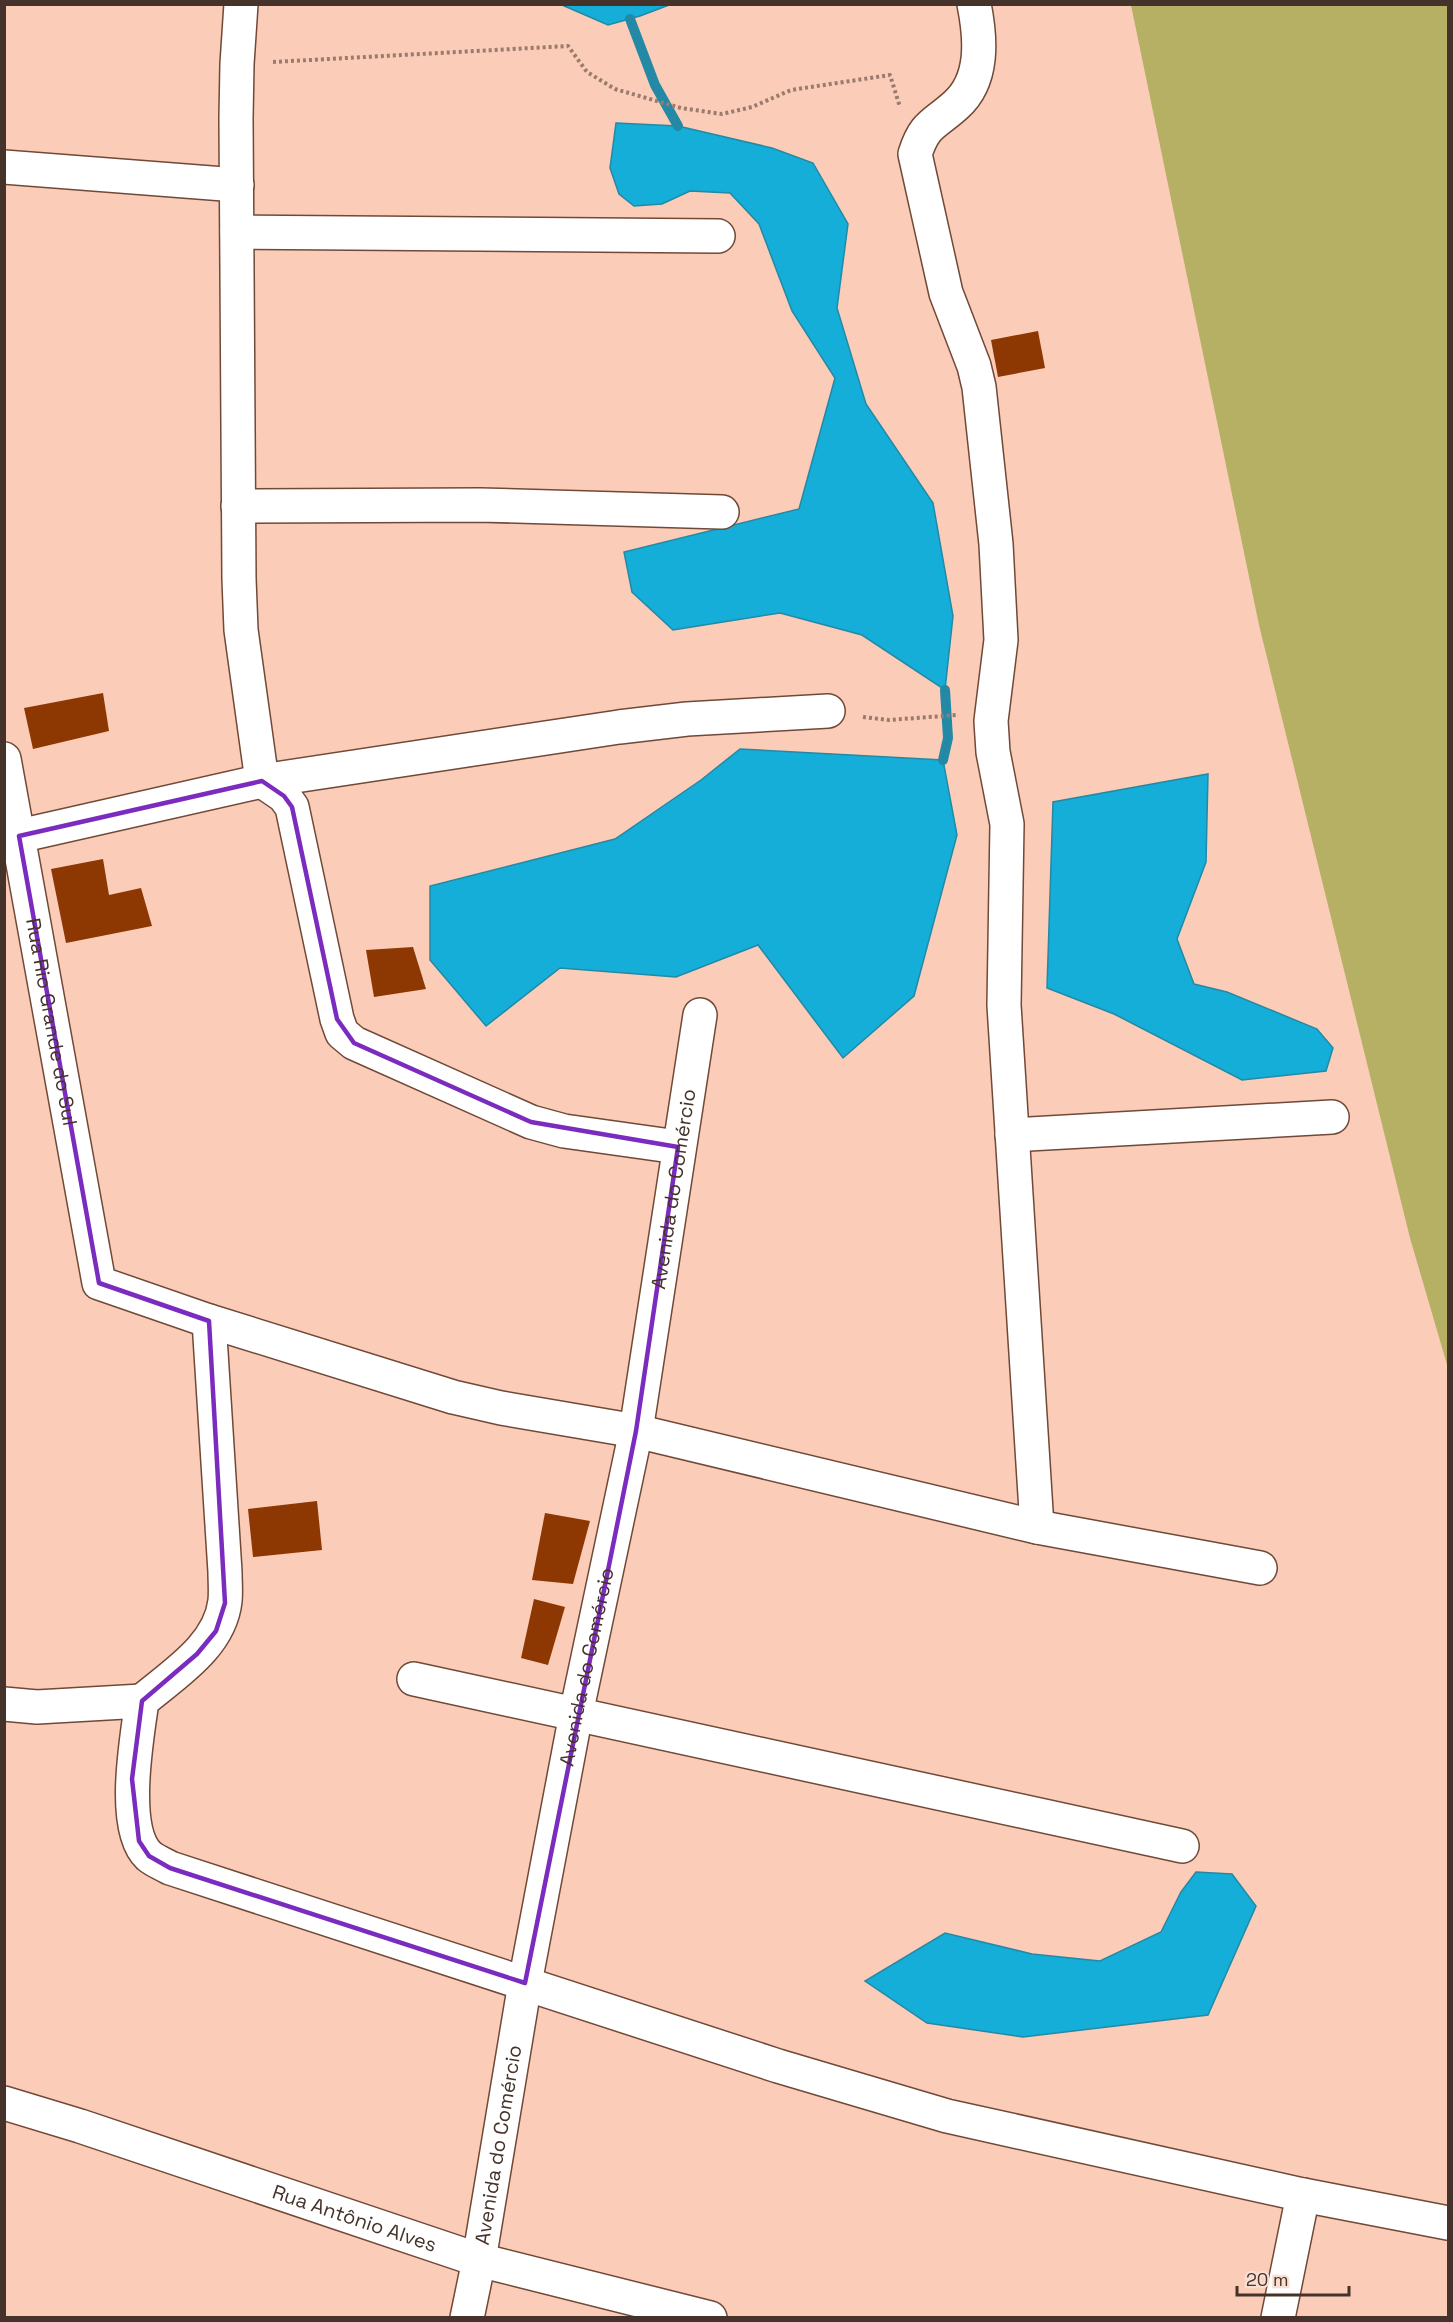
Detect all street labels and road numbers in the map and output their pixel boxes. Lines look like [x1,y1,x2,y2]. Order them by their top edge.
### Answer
street label: Rua Rio Grande do Sul [20,916,83,1128]
street label: Avenida do Comércio [645,1087,701,1291]
street label: Avenida do Comércio [553,1565,620,1768]
street label: Avenida do Comércio [469,2043,528,2247]
street label: Rua Antônio Alves [269,2179,440,2258]

